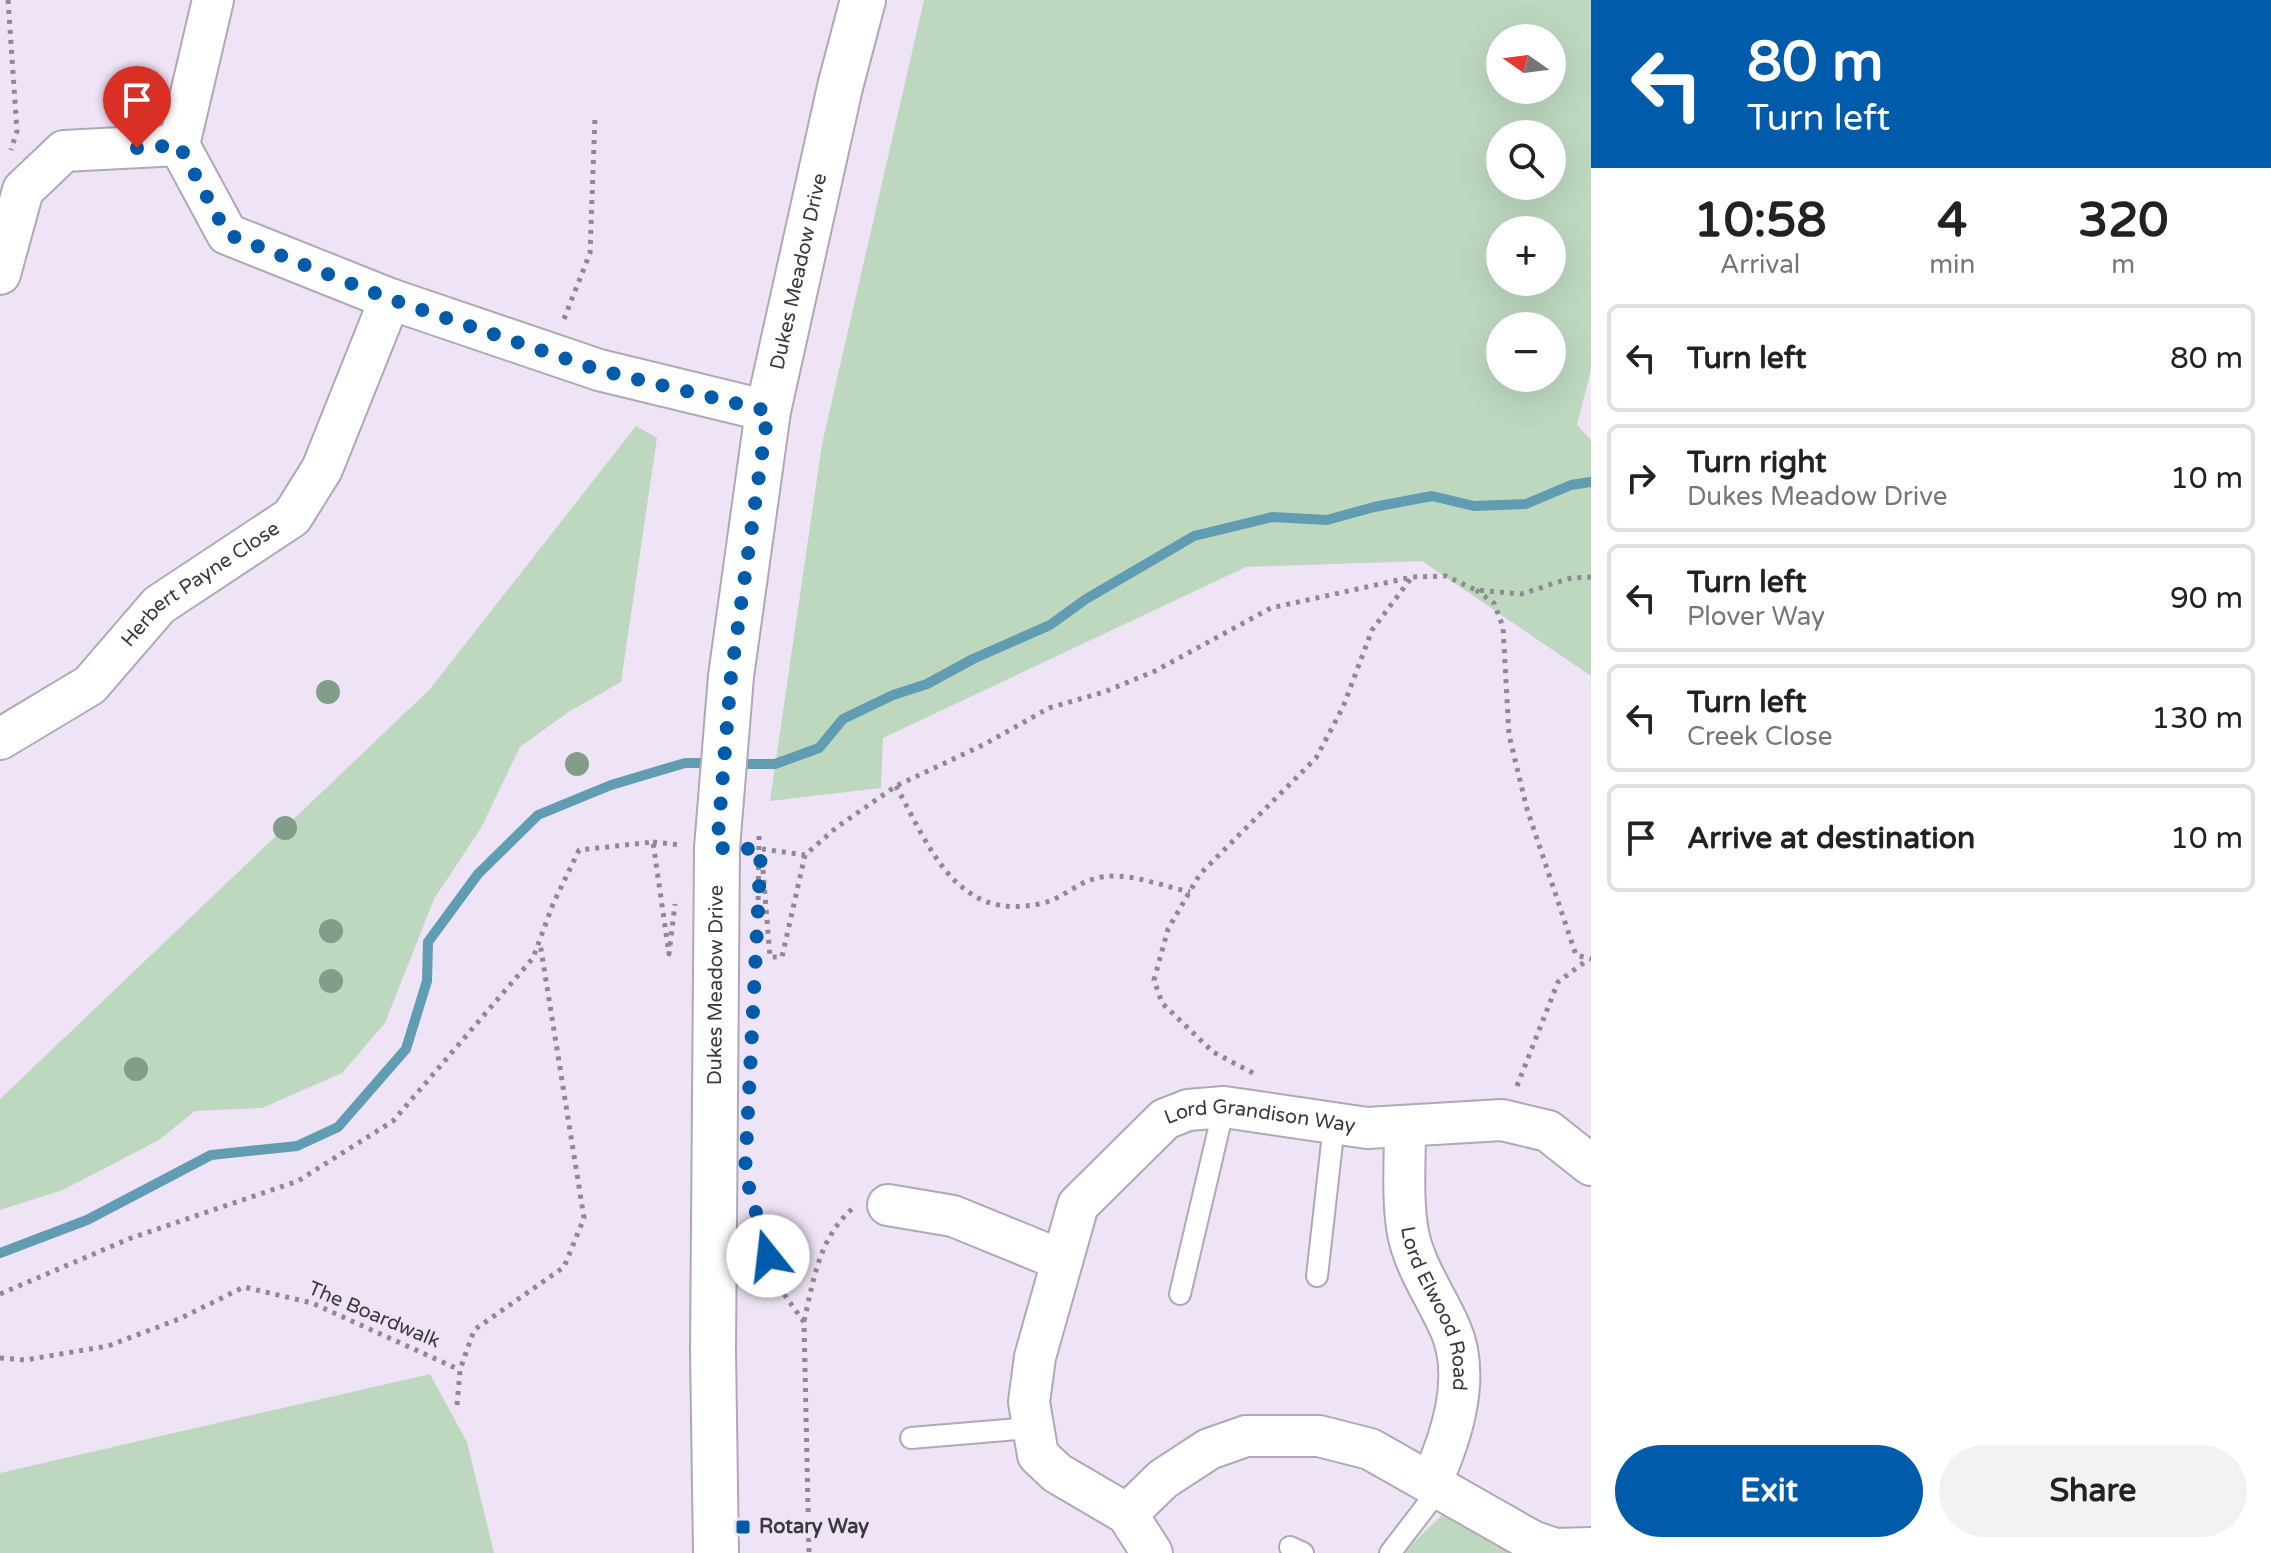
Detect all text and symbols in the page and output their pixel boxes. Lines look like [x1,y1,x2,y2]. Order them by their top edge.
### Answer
north arrow [1486,24,1566,104]
map controls [1486,24,1566,392]
text: 80 m [1747,29,1883,96]
icon: left [1615,32,1719,136]
pin [103,66,171,148]
icon: arrive [115,78,159,122]
text: Turn left [1747,97,1890,140]
button: search [1486,120,1566,200]
street label: Dukes Meadow Drive [766,171,832,372]
text: 10:58 [1694,192,1827,250]
text: 4 [1937,192,1967,250]
text: 320 [2078,192,2168,250]
button: + [1486,216,1566,296]
text: Arrival [1720,249,1800,280]
text: min [1929,249,1975,280]
text: m [2111,249,2135,280]
button: − [1486,312,1566,392]
icon: left [1619,336,1663,380]
text: Turn left [1687,340,1806,377]
text: 80 m [2170,340,2243,377]
text: Turn right [1687,444,1827,481]
icon: right [1619,456,1663,500]
text: 10 m [2170,460,2243,497]
text: Dukes Meadow Drive [1687,481,1948,512]
street label: Herbert Payne Close [116,516,284,652]
text: Turn left [1687,564,1806,601]
icon: left [1619,576,1663,620]
text: 90 m [2170,580,2243,617]
text: Plover Way [1687,601,1825,632]
text: Turn left [1687,684,1806,721]
icon: left [1619,696,1663,740]
text: 130 m [2151,700,2243,737]
text: Creek Close [1687,721,1832,752]
icon: arrive [1619,816,1663,860]
text: Arrive at destination [1687,820,1975,857]
text: 10 m [2170,820,2243,857]
street label: Dukes Meadow Drive [703,885,729,1085]
street label: Lord Grandison Way [1161,1095,1357,1138]
position arrow [726,1214,810,1298]
street label: Lord Elwood Road [1395,1224,1471,1391]
street label: The Boardwalk [305,1276,444,1354]
button: Exit [1615,1445,1923,1537]
button: Share [1939,1445,2247,1537]
place label: Rotary Way [759,1515,869,1539]
marker: Rotary Way [734,1518,752,1536]

